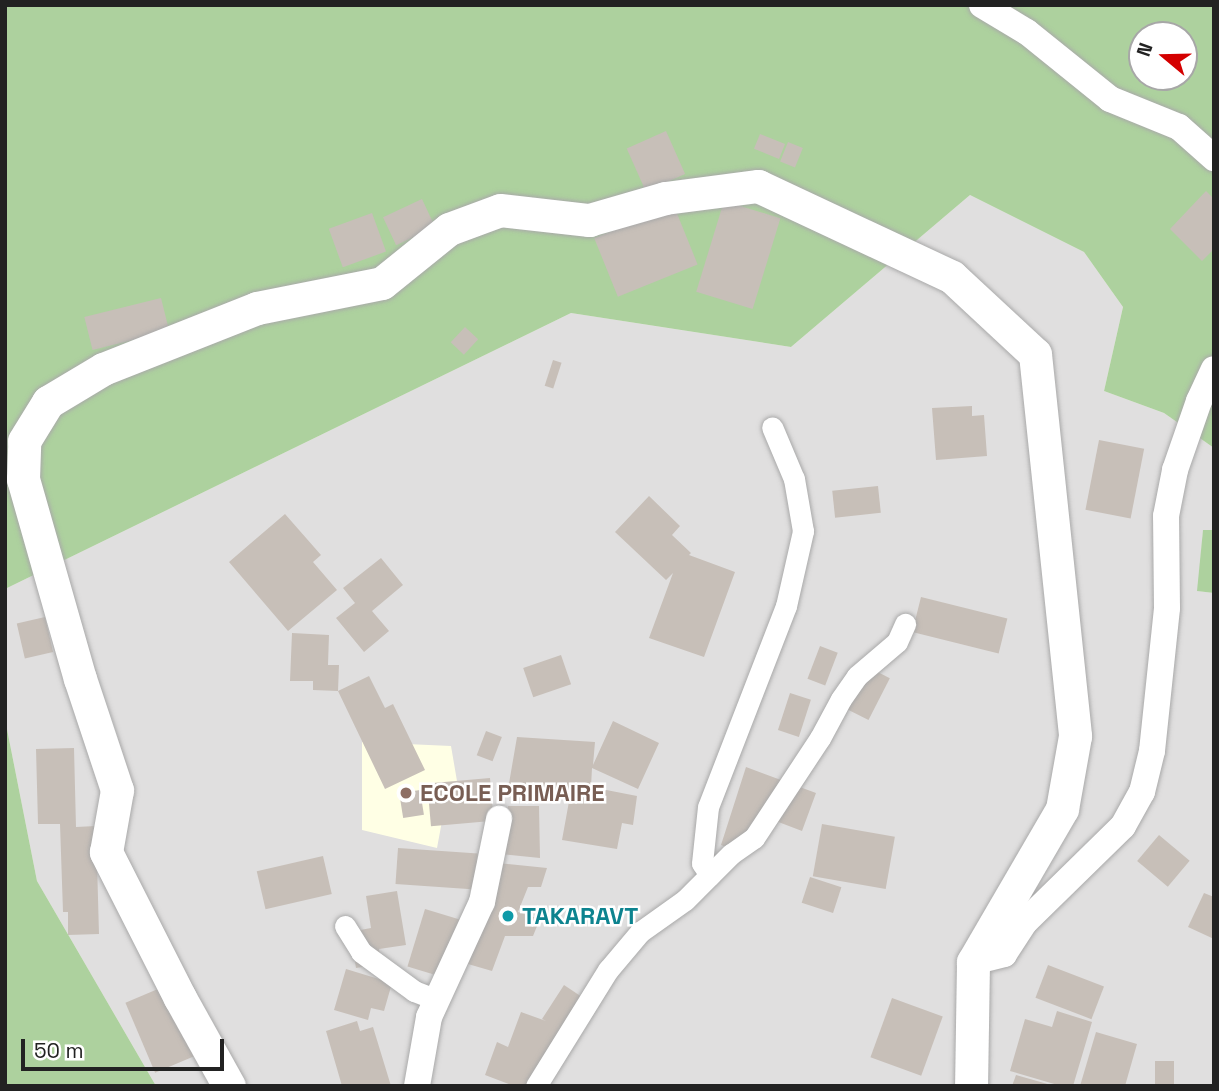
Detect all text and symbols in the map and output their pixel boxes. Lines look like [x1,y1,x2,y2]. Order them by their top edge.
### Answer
north arrow [1128,21,1198,91]
text: N [1131,40,1158,60]
place label: ECOLE PRIMAIRE [420,779,605,807]
marker: ECOLE PRIMAIRE [398,785,414,801]
place label: TAKARAVT [522,902,638,930]
marker: TAKARAVT [500,908,516,924]
scale bar [24,1024,228,1068]
text: 50 m [34,1037,84,1064]

